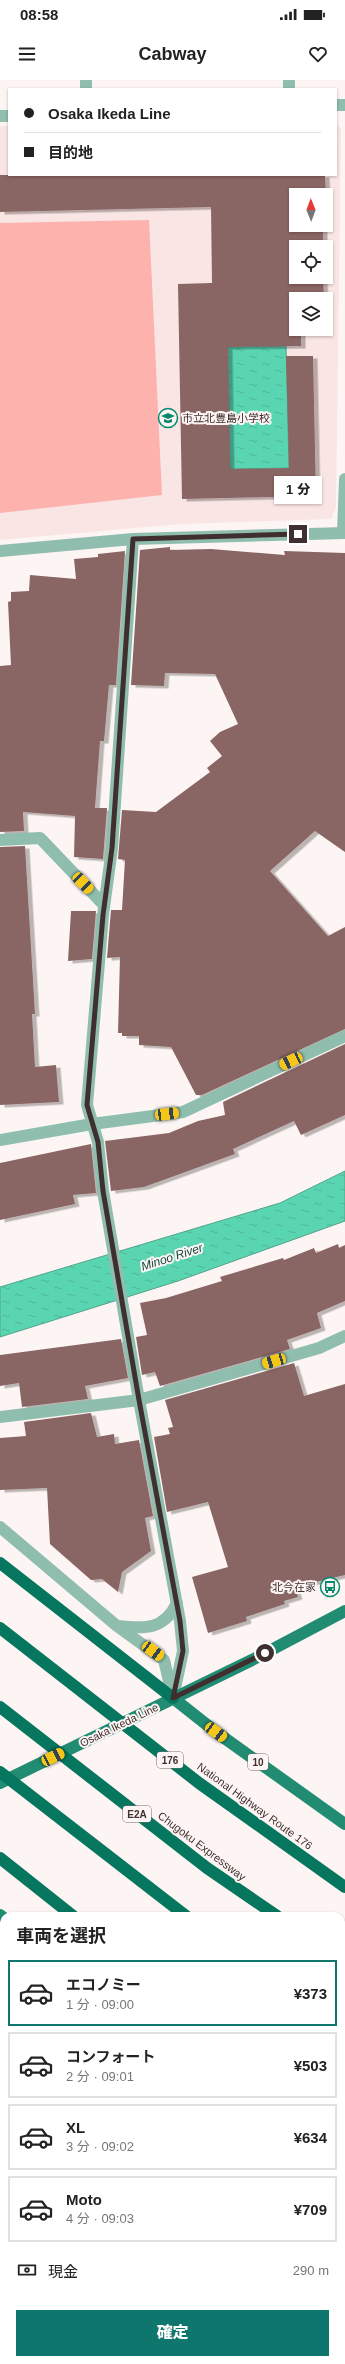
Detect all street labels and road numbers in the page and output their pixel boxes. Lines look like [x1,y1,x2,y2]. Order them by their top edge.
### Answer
street label: Osaka Ikeda Line [78,1701,160,1749]
road number: 176 [157,1752,183,1768]
road number: 10 [248,1754,268,1770]
street label: National Highway Route 176 [195,1760,315,1852]
road number: E2A [123,1806,151,1822]
street label: Chugoku Expressway [156,1809,248,1883]

